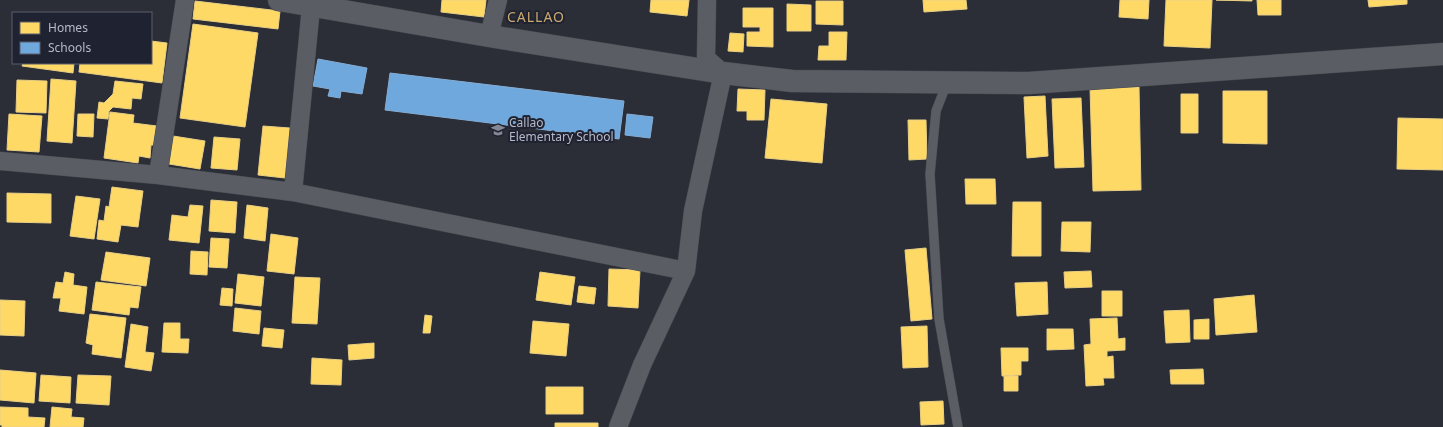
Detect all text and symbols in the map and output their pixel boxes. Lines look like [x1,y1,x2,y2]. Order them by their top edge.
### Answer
district label: CALLAO [507,7,565,26]
legend [12,12,152,64]
text: Homes [48,19,88,36]
text: Schools [48,39,91,56]
place label: Callao Elementary School [509,114,614,145]
school or university icon: Callao Elementary School [490,122,506,138]

